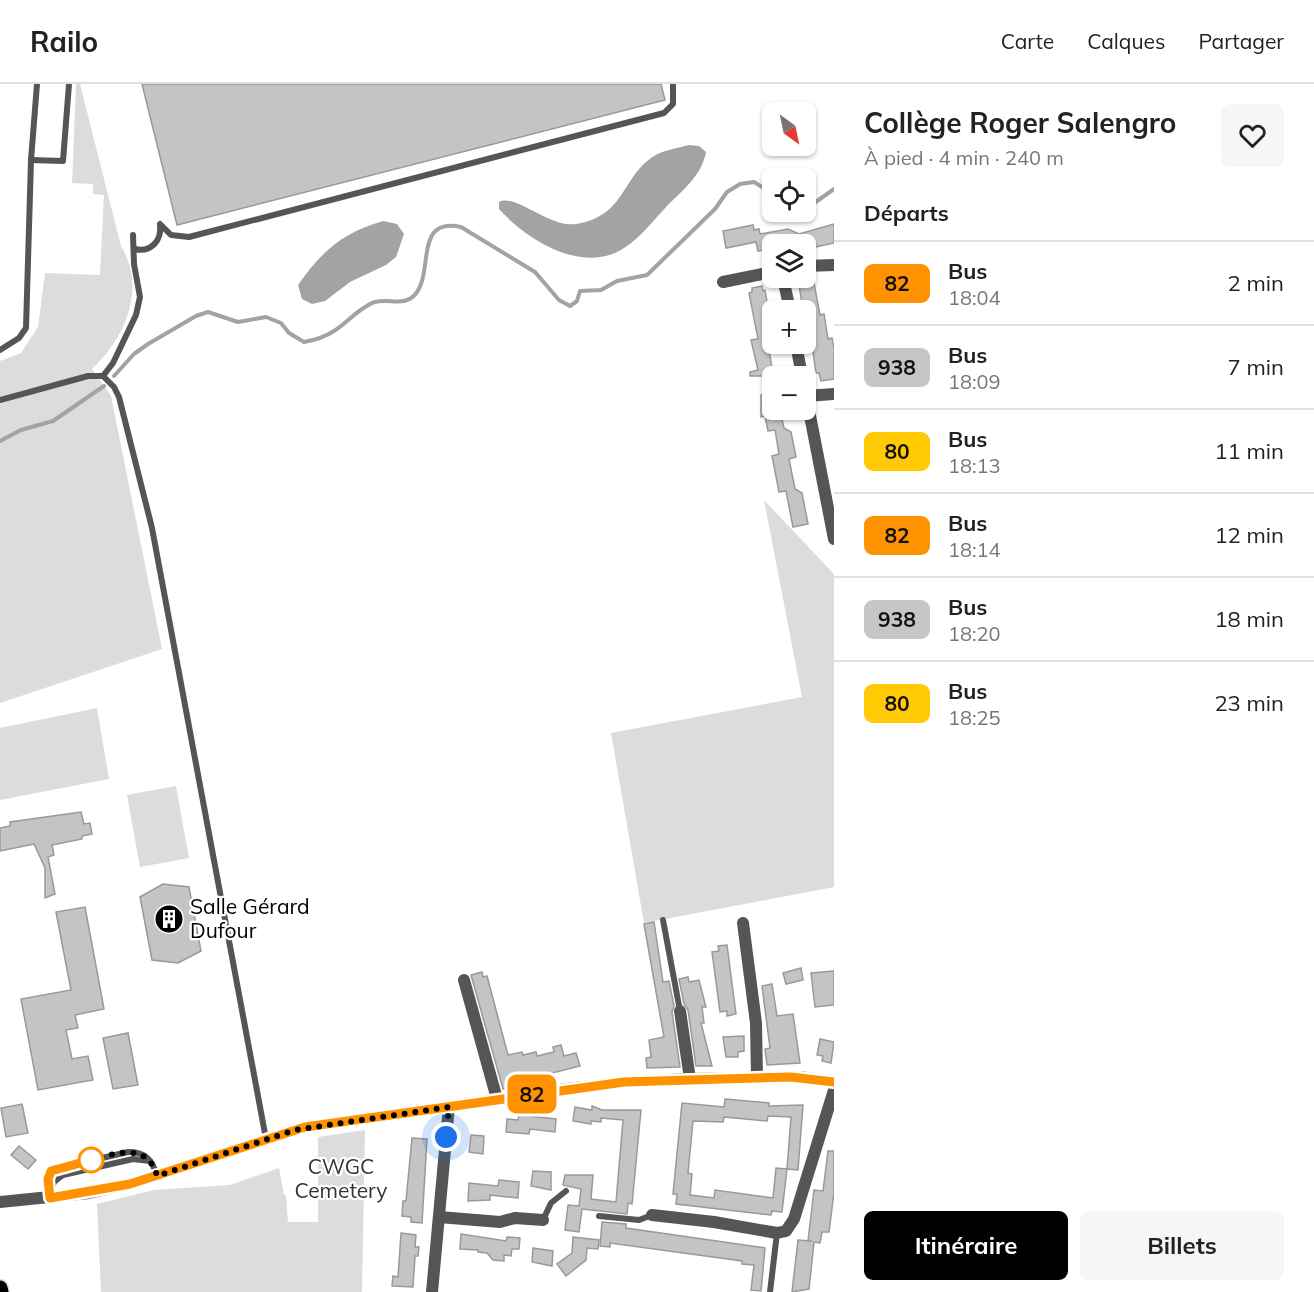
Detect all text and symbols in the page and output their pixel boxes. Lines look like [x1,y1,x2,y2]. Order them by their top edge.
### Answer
text: Railo [30,24,98,59]
text: Carte [1001,28,1054,54]
text: Calques [1087,28,1165,54]
text: Partager [1198,28,1284,54]
north arrow [762,102,816,156]
map controls [762,102,816,420]
button: heart [1221,104,1284,167]
text: Collège Roger Salengro [864,105,1176,140]
text: À pied · 4 min · 240 m [864,145,1064,170]
button: locate [762,168,816,222]
text: Départs [864,199,949,227]
button: layers [762,234,816,288]
text: Bus [948,257,987,285]
text: 2 min [1228,269,1284,297]
text: 82 [884,270,910,296]
text: 18:04 [948,285,1001,310]
button: + [762,300,816,354]
text: Bus [948,341,987,369]
text: 7 min [1228,353,1284,381]
text: 938 [878,354,916,380]
button: − [762,366,816,420]
text: 18:09 [948,369,1001,394]
text: Bus [948,425,987,453]
text: 11 min [1214,437,1284,465]
text: 80 [884,438,910,464]
text: 18:13 [948,453,1001,478]
text: Bus [948,509,987,537]
text: 12 min [1214,521,1284,549]
text: 82 [884,522,910,548]
text: 18:14 [948,537,1001,562]
text: Bus [948,593,987,621]
text: 18 min [1214,605,1284,633]
text: 938 [878,606,916,632]
text: 18:20 [948,621,1001,646]
text: Bus [948,677,987,705]
text: 23 min [1214,689,1284,717]
text: 80 [884,690,910,716]
text: 18:25 [948,705,1001,730]
place label: Salle Gérard Dufour [190,893,310,943]
building icon: Salle Gérard Dufour [153,903,185,935]
line badge: 82 [505,1074,559,1114]
text: 82 [519,1081,545,1107]
your location [431,1122,461,1152]
unlabelled marker [78,1147,104,1173]
park label: CWGC Cemetery [295,1153,387,1203]
button: Itinéraire [864,1211,1068,1280]
button: Billets [1080,1211,1284,1280]

